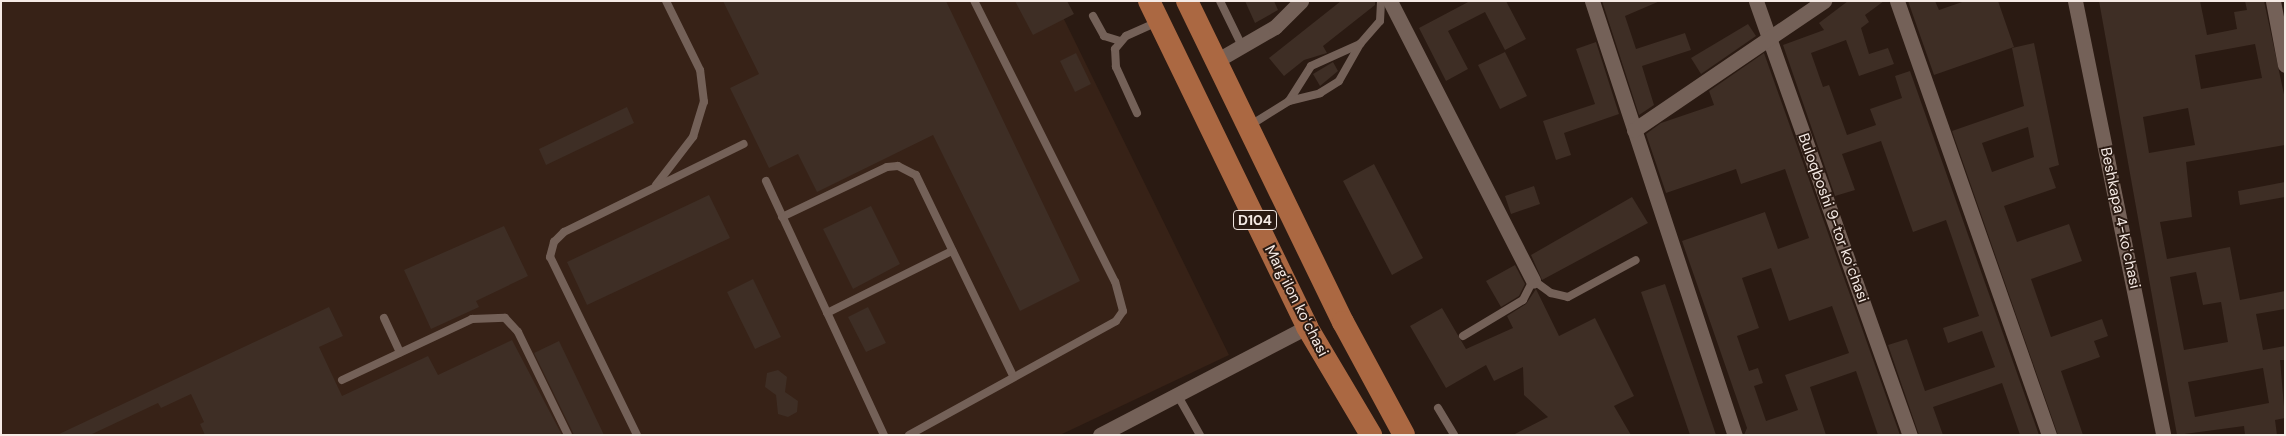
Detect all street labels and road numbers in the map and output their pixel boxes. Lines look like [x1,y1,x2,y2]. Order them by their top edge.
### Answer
street label: Buloqboshi 9-tor koʻchasi [1794,131,1872,305]
street label: Beshkapa 4-koʻchasi [2096,146,2144,290]
road number: D104 [1232,208,1278,232]
street label: Margʻilon koʻchasi [1260,243,1332,359]

